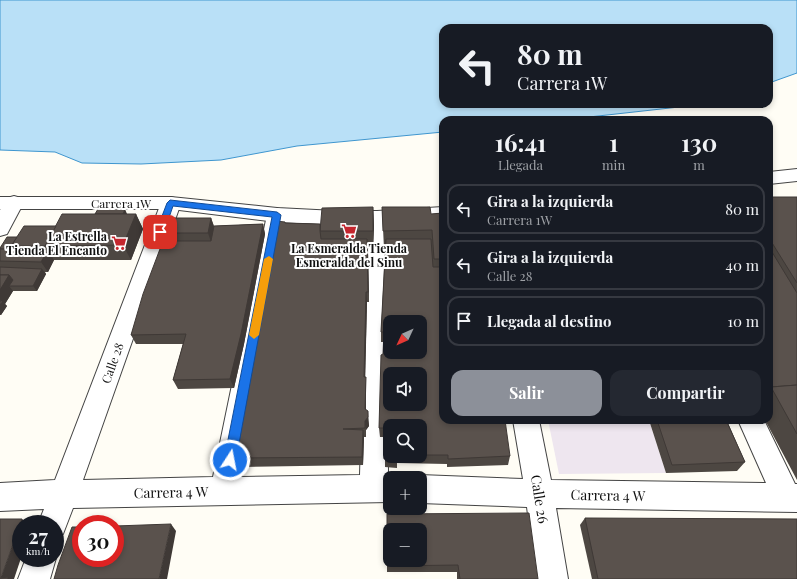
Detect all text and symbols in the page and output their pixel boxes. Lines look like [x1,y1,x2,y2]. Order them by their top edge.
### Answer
text: 80 m [517,35,583,72]
icon: left [451,40,503,92]
text: Carrera 1W [517,71,607,95]
text: 16:41 [495,126,546,158]
text: 1 [609,126,618,158]
text: 130 [681,126,717,158]
text: Llegada [498,156,543,173]
text: min [602,156,625,173]
text: m [693,156,705,173]
text: Gira a la izquierda [487,191,613,211]
street label: Carrera 1W [91,195,151,211]
icon: left [453,198,475,220]
text: 80 m [725,199,759,219]
text: Carrera 1W [487,211,552,228]
pin [143,215,177,249]
icon: arrive [149,221,171,243]
supermarket icon: La Esmeralda Tienda Esmeralda del Sinu [340,222,358,240]
place label: La Estrella Tienda El Encanto [6,228,108,258]
supermarket icon: La Estrella Tienda El Encanto [110,234,128,252]
place label: La Esmeralda Tienda Esmeralda del Sinu [291,240,408,270]
text: Gira a la izquierda [487,247,613,267]
icon: left [453,254,475,276]
text: 40 m [726,255,759,275]
text: Calle 28 [487,267,533,284]
icon: arrive [453,310,475,332]
text: Llegada al destino [487,311,611,331]
text: 10 m [727,311,759,331]
north arrow [383,315,427,359]
map controls [383,315,427,567]
street label: Calle 28 [97,341,127,385]
button: sound [383,367,427,411]
button: Salir [451,370,602,416]
button: Compartir [610,370,761,416]
button: search [383,419,427,463]
position arrow [209,439,251,481]
button: + [383,471,427,515]
street label: Calle 26 [527,473,553,525]
street label: Carrera 4 W [133,482,209,502]
street label: Carrera 4 W [570,485,646,505]
speed limit sign: 30 [72,515,124,567]
text: 27 [28,522,48,549]
button: − [383,523,427,567]
text: km/h [26,544,50,558]

